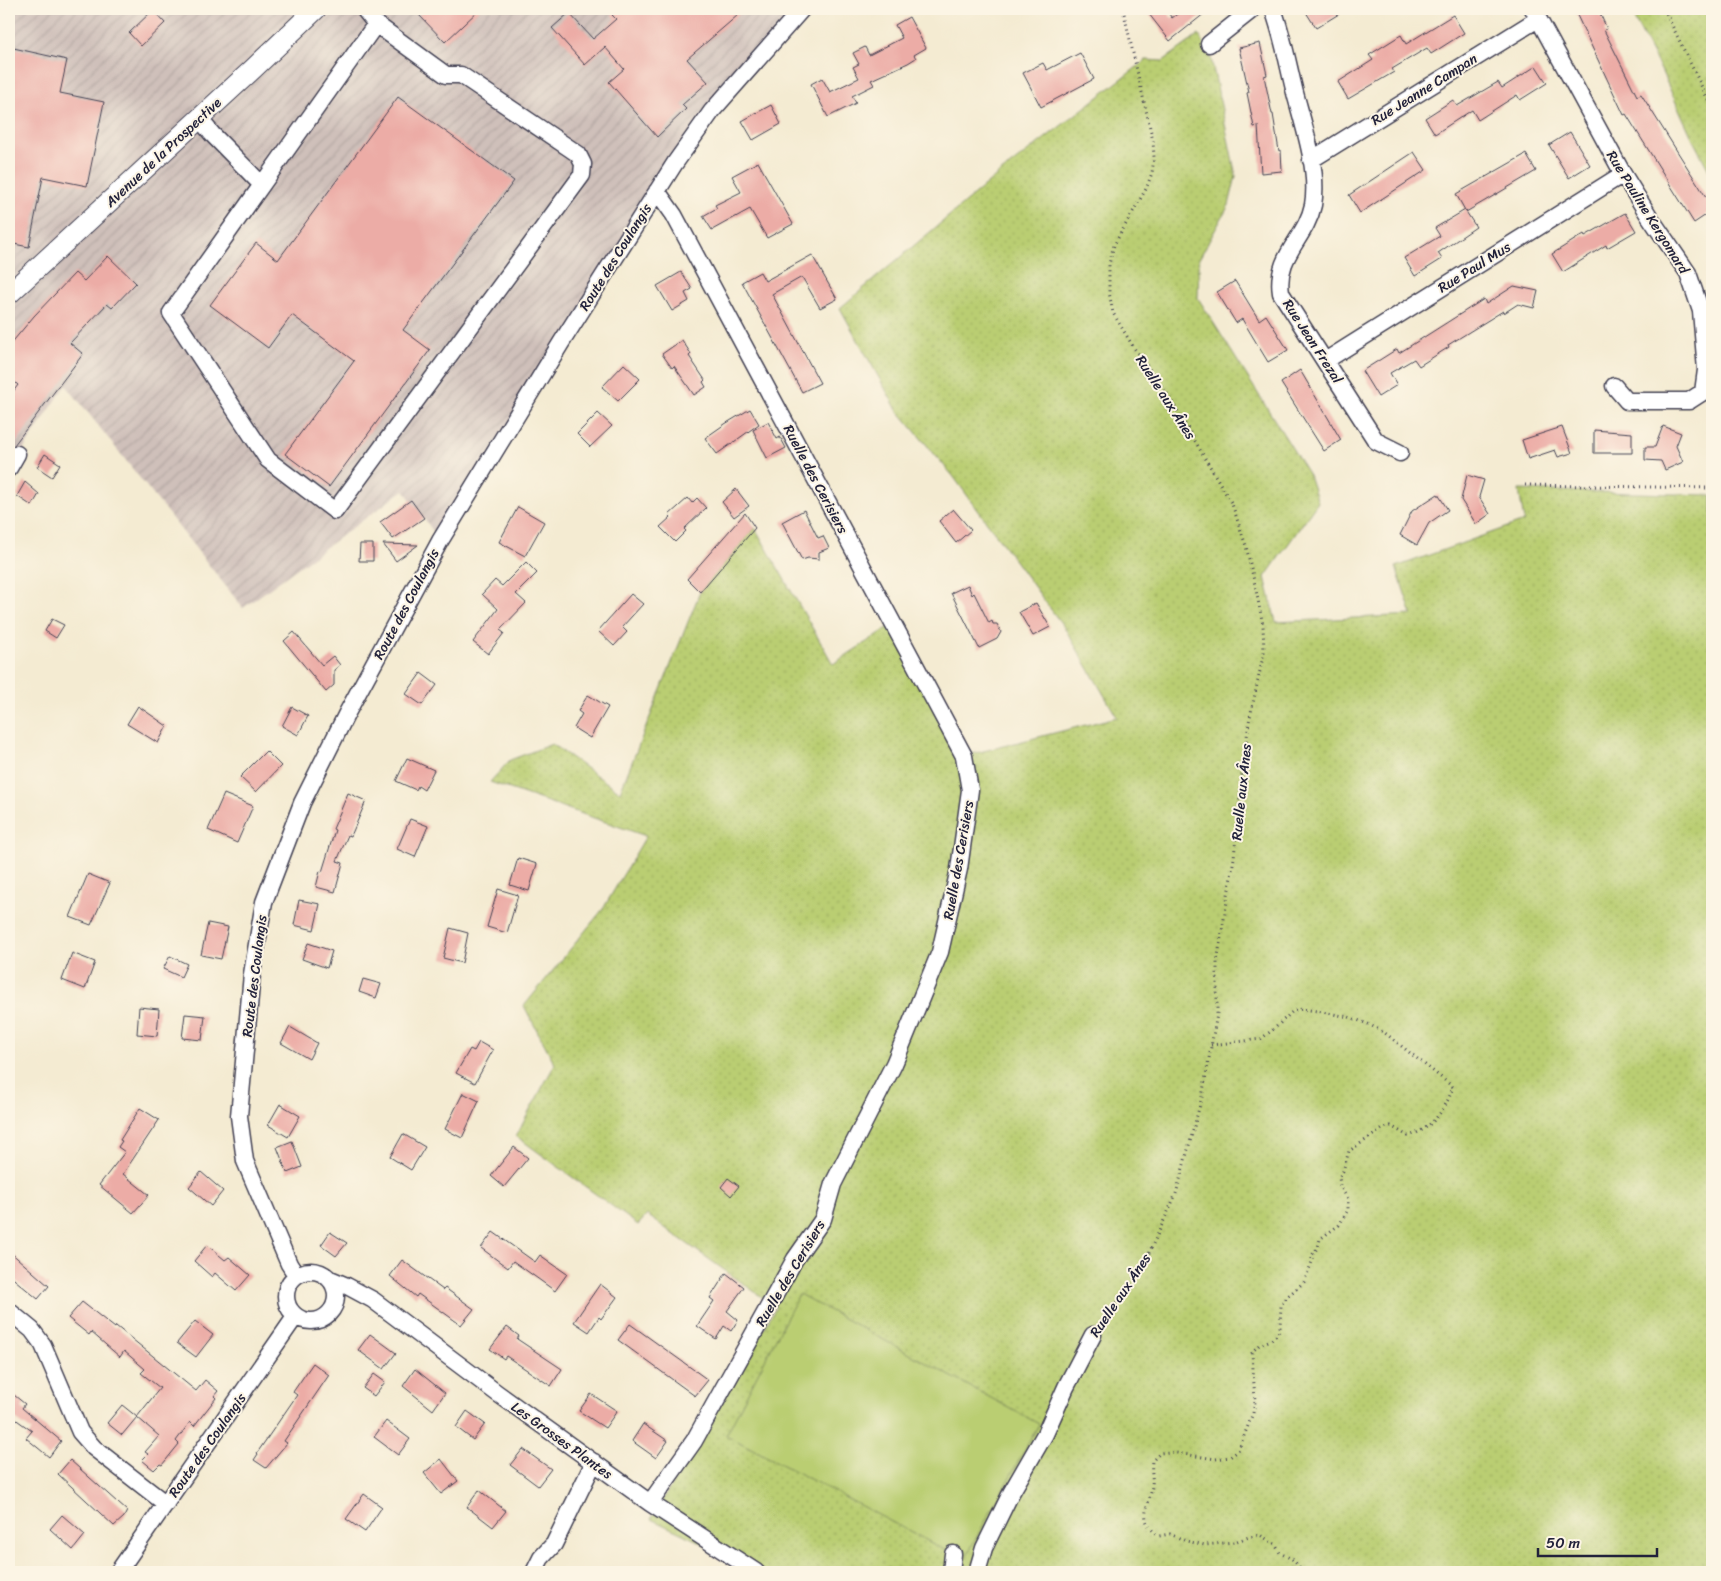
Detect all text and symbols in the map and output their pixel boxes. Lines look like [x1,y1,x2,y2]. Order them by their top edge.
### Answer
street label: Rue Jeanne Campan [1366,46,1483,132]
street label: Avenue de la Prospective [98,91,228,214]
street label: Rue Pauline Kergomard [1599,145,1697,280]
street label: Route des Coulangis [572,198,659,316]
street label: Rue Paul Mus [1433,235,1516,300]
street label: Rue Jean Frezal [1276,294,1350,389]
street label: Ruelle aux Ânes [1129,350,1203,445]
street label: Ruelle des Cerisiers [776,420,855,539]
street label: Route des Coulangis [367,544,447,664]
street label: Ruelle aux Ânes [1224,742,1259,841]
street label: Ruelle des Cerisiers [936,798,981,922]
street label: Route des Coulangis [235,913,274,1039]
street label: Ruelle des Cerisiers [749,1215,833,1331]
street label: Ruelle aux Ânes [1083,1248,1158,1342]
street label: Route des Coulangis [162,1387,253,1503]
street label: Les Grosses Plantes [506,1395,618,1486]
scale bar [1538,1526,1657,1558]
text: 50 m [1546,1530,1581,1556]

